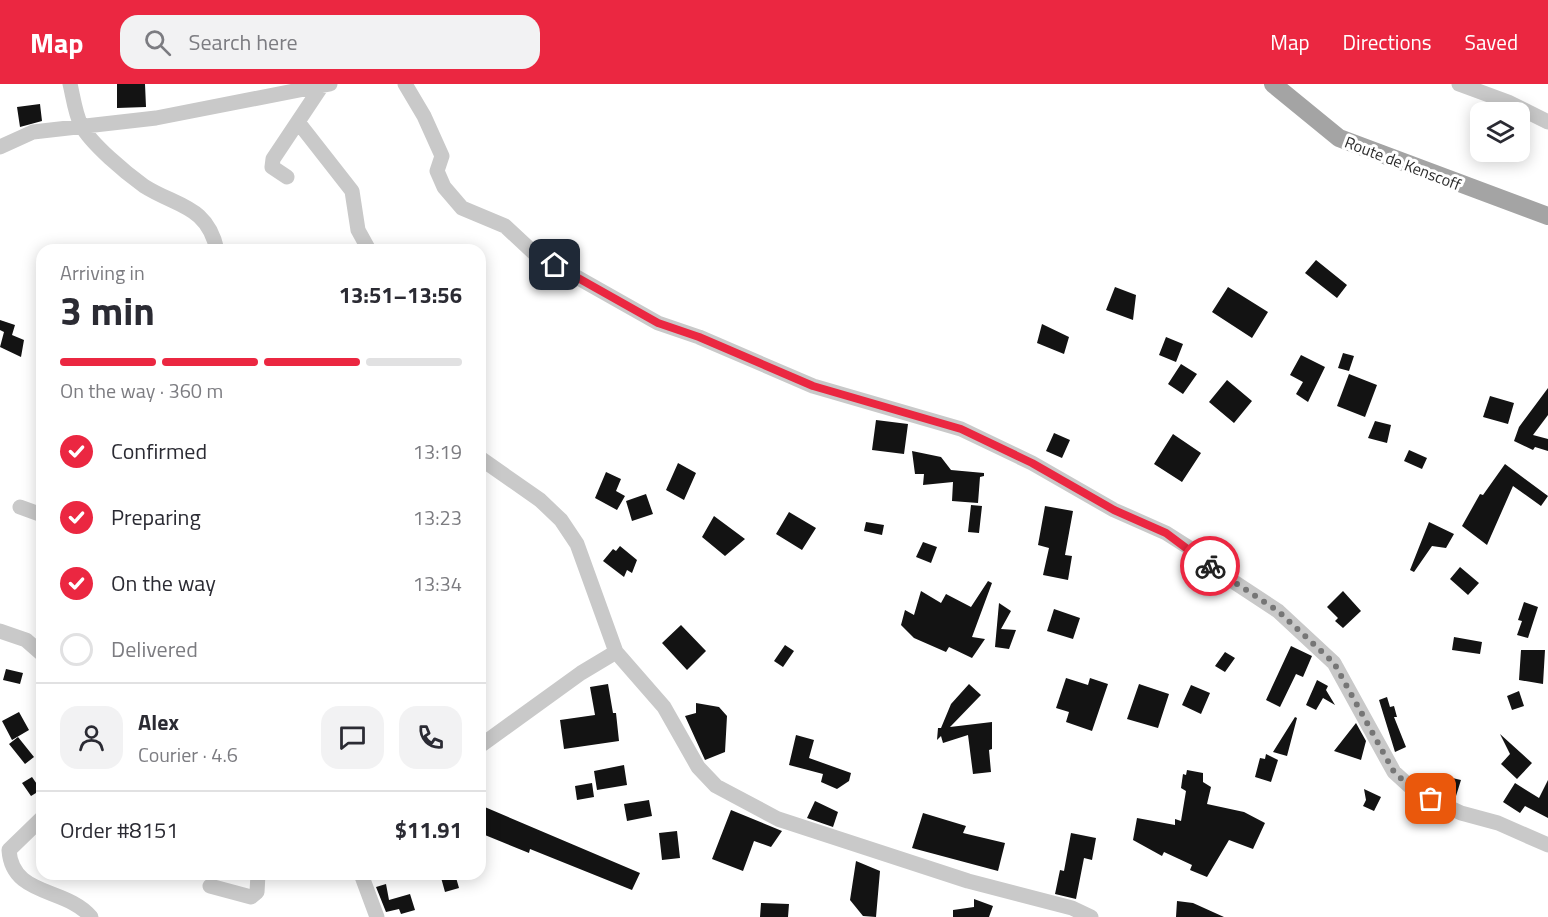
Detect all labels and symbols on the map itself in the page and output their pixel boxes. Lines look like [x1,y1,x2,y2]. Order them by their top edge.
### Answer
street label: Route de Kenscoff [1341,130,1465,196]
pin [529,239,580,290]
courier [1180,536,1240,596]
pin [1405,773,1456,824]

